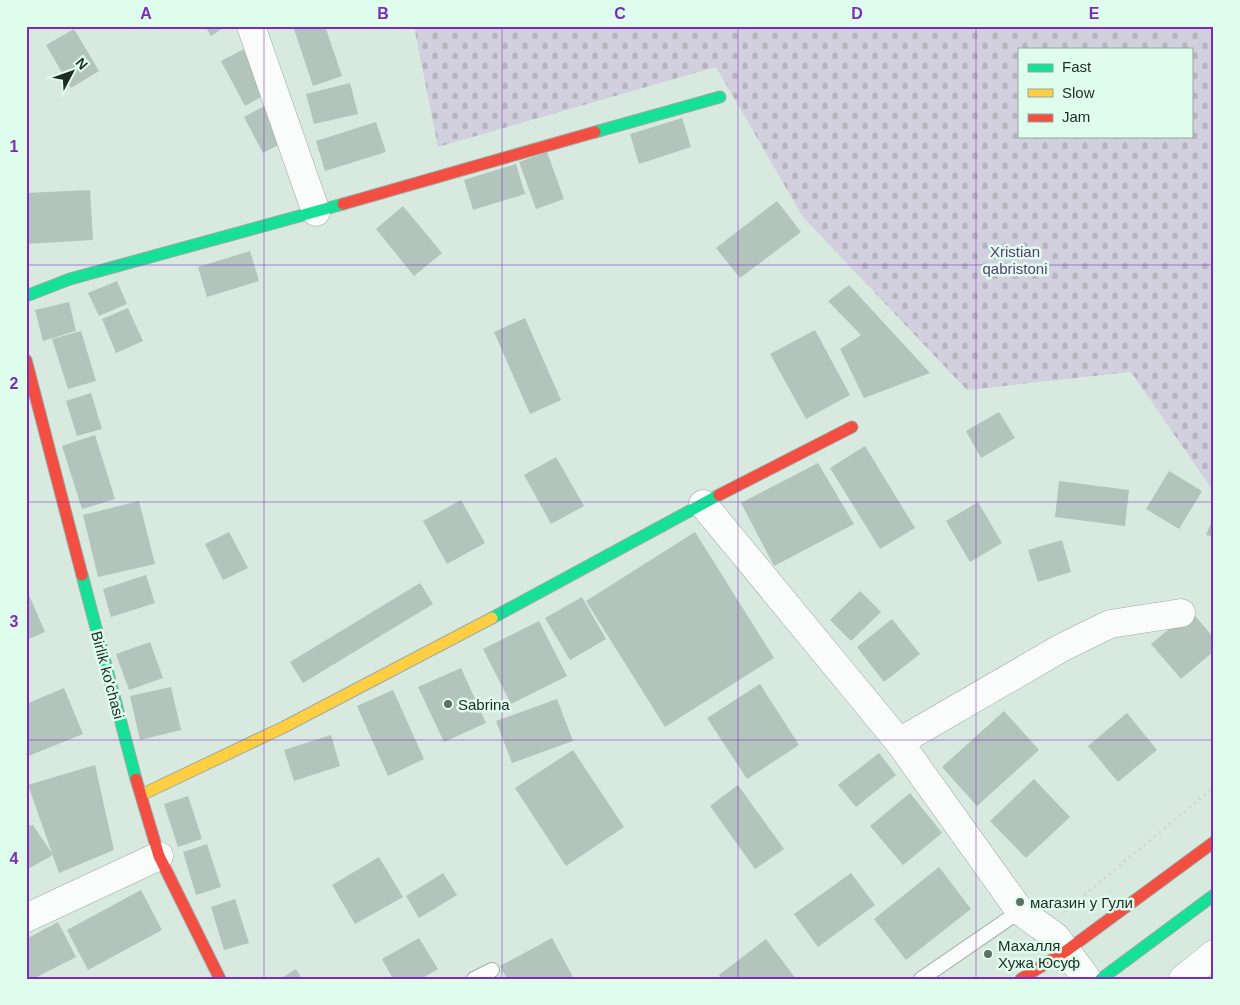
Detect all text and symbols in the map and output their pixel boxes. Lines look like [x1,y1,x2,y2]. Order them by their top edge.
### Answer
text: A [140,5,152,22]
text: B [377,5,389,22]
text: C [614,5,626,22]
text: D [851,5,863,22]
text: E [1089,5,1100,22]
north arrow [48,48,98,98]
legend [1018,48,1192,138]
text: N [72,54,91,73]
text: Fast [1062,58,1092,75]
text: Slow [1062,84,1095,101]
text: Jam [1062,108,1090,125]
text: 1 [10,138,19,155]
park label: Xristian qabristoni [982,243,1048,277]
text: 2 [10,375,19,392]
text: 3 [10,613,19,630]
street label: Birlik ko'chasi [88,629,128,721]
place label: Sabrina [458,696,510,713]
marker: Sabrina [442,698,454,710]
text: 4 [10,850,19,867]
place label: магазин у Гули [1030,894,1133,911]
marker: магазин у Гули [1014,896,1026,908]
place label: Махалля Хужа Юсуф [998,937,1080,971]
marker: Махалля Хужа Юсуф [982,948,994,960]

